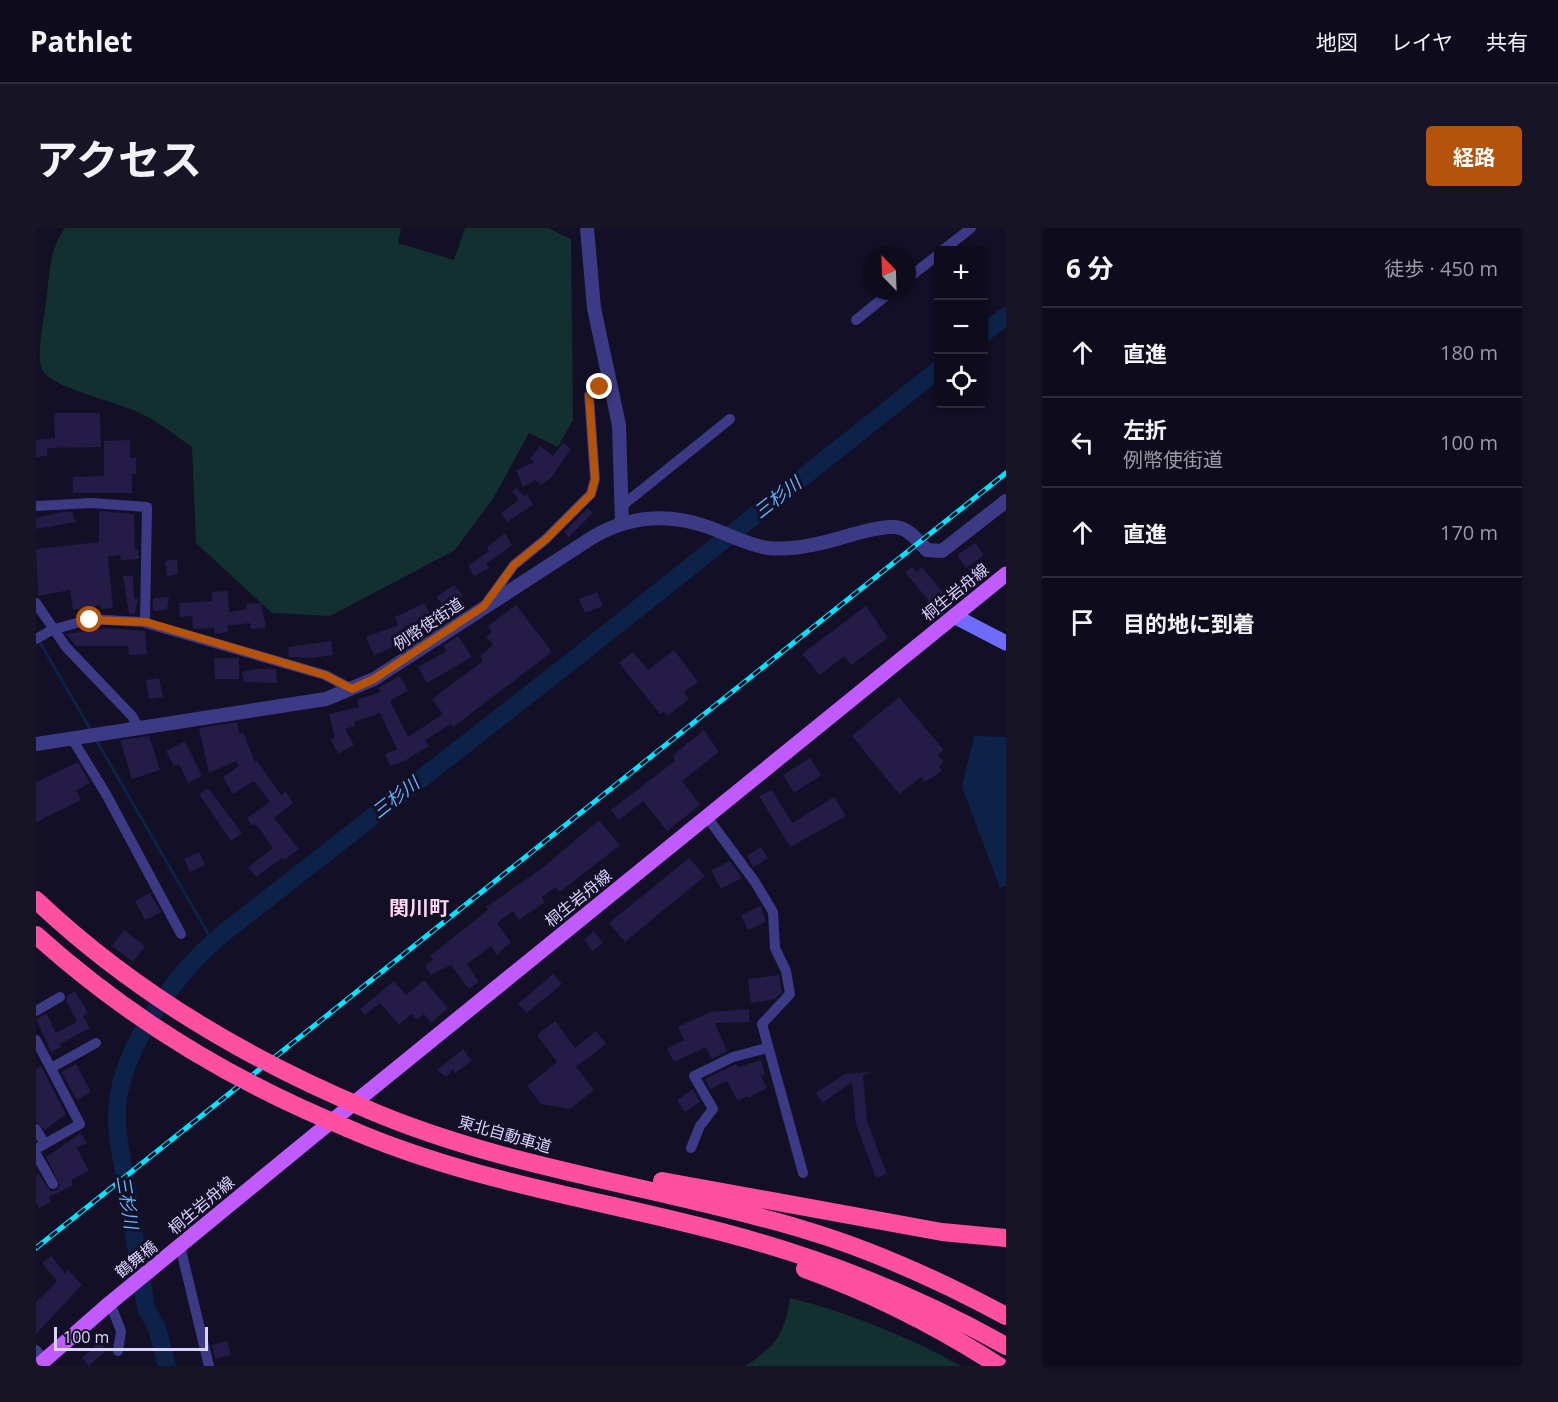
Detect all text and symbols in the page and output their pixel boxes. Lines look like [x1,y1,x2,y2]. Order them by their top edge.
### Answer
text: Pathlet [30,22,132,60]
text: 地図 [1316,28,1358,56]
text: レイヤ [1391,28,1453,56]
text: 共有 [1486,28,1528,56]
button: 経路 [1426,126,1522,186]
text: アクセス [36,130,202,187]
north arrow [862,246,916,300]
map controls [934,246,988,408]
button: + [934,246,988,300]
text: 6 分 [1066,250,1114,286]
text: 徒歩 · 450 m [1384,255,1498,282]
button: − [934,300,988,354]
icon: ahead [1066,336,1099,369]
text: 直進 [1123,338,1167,368]
text: 180 m [1440,339,1498,366]
button: locate [934,354,988,408]
route end [586,373,612,399]
text: 左折 [1123,414,1167,444]
icon: left [1066,426,1099,459]
text: 100 m [1440,429,1498,456]
text: 例幣使街道 [1123,446,1223,473]
water label: 三杉川 [748,470,807,523]
icon: ahead [1066,516,1099,549]
text: 直進 [1123,518,1167,548]
text: 170 m [1440,519,1498,546]
street label: 桐生岩舟線 [917,558,993,626]
street label: 例幣使街道 [389,593,467,655]
route start [76,606,102,632]
icon: arrive [1066,606,1099,639]
text: 目的地に到着 [1123,608,1255,638]
water label: 三杉川 [366,770,425,823]
street label: 桐生岩舟線 [540,864,616,932]
district label: 関川町 [389,894,449,921]
street label: 東北自動車道 [456,1110,554,1158]
street label: 桐生岩舟線 [163,1171,239,1239]
water label: 三杉川 [112,1173,144,1233]
street label: 鶴舞橋 [110,1235,162,1283]
scale bar [54,1324,208,1352]
text: 100 m [63,1326,109,1348]

